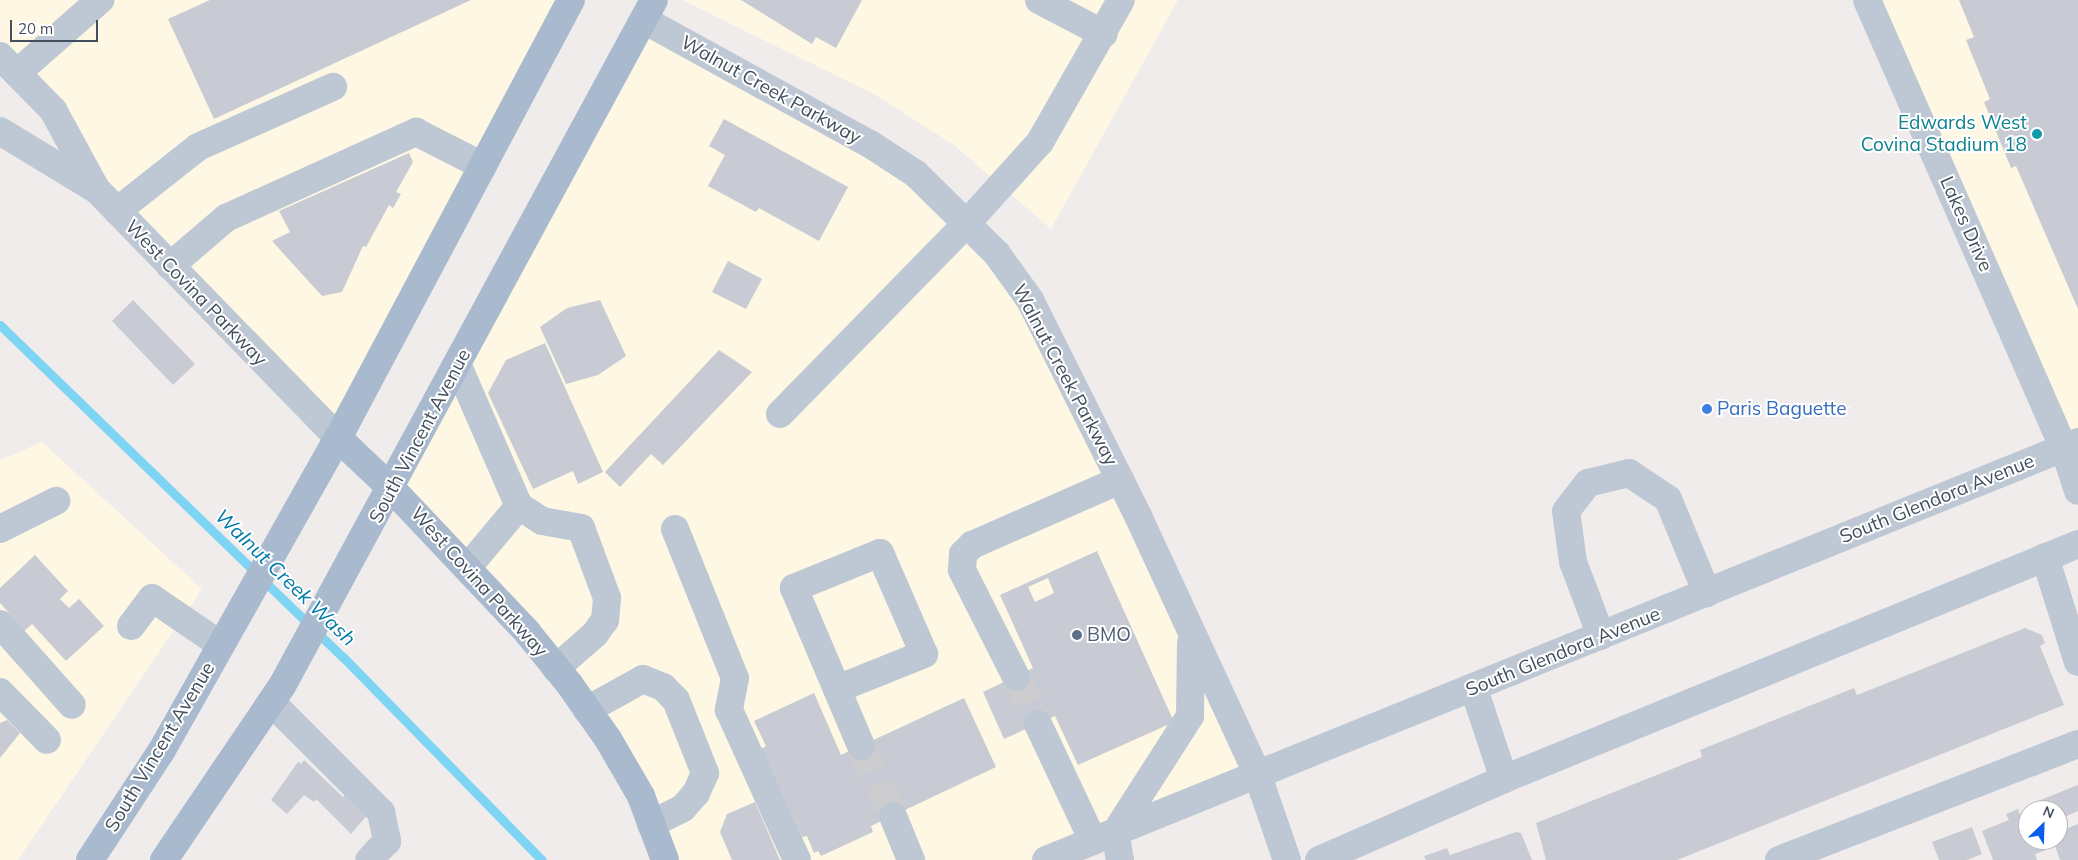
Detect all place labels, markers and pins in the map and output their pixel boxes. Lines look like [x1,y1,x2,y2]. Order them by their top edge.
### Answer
place label: Edwards West Covina Stadium 18 [1861,112,2027,156]
marker: Edwards West Covina Stadium 18 [2031,128,2043,140]
place label: Paris Baguette [1717,398,1846,420]
marker: Paris Baguette [1701,403,1713,415]
place label: BMO [1087,624,1131,646]
marker: BMO [1071,629,1083,641]

